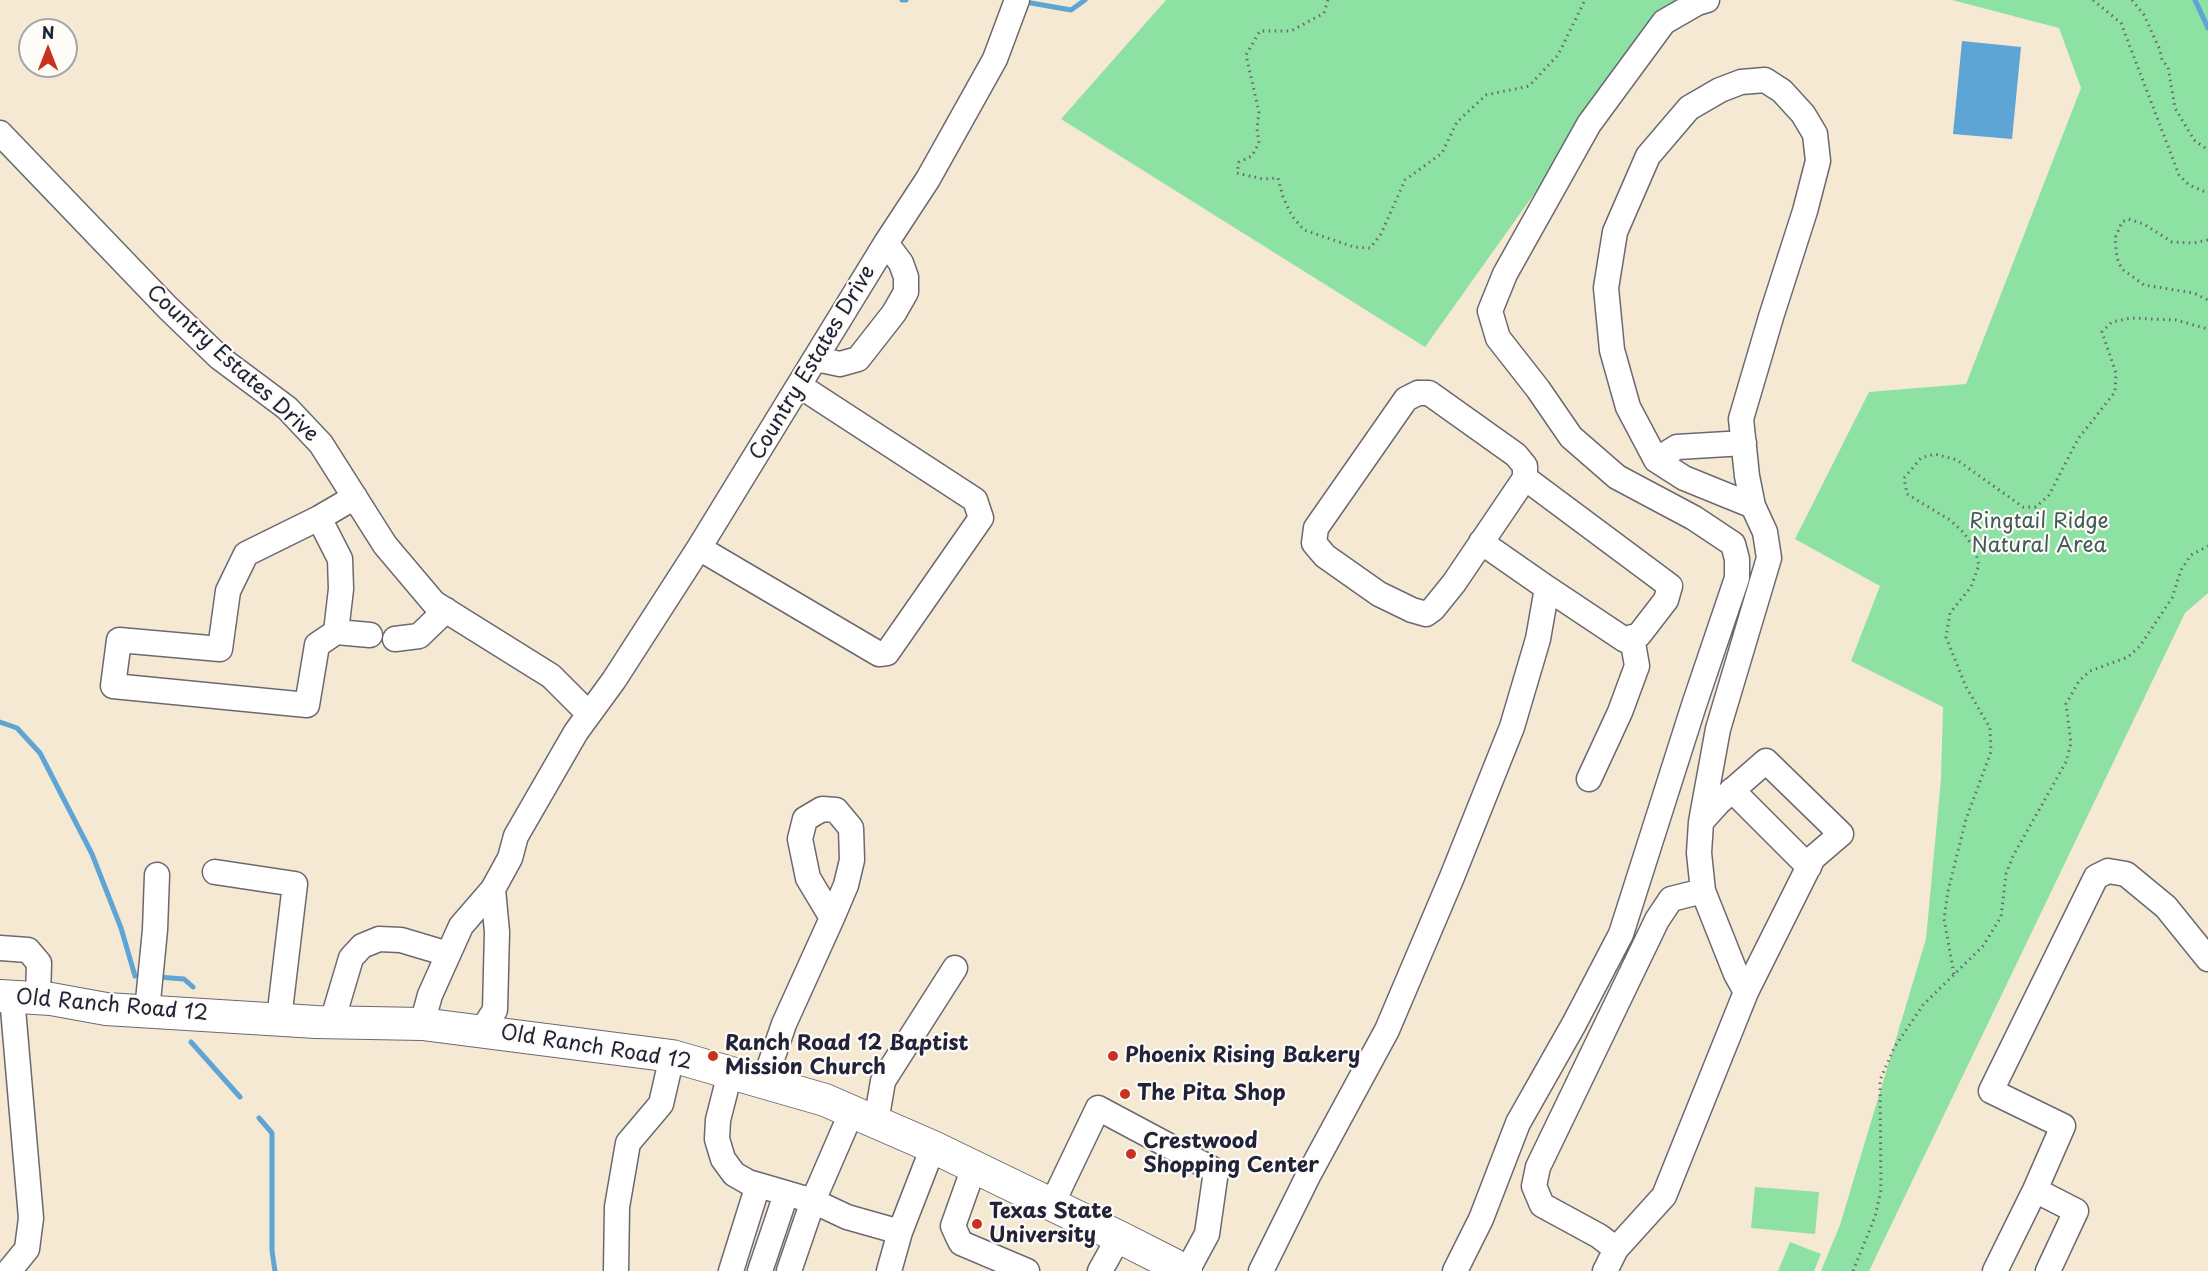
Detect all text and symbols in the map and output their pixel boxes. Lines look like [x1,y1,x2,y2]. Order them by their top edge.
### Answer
north arrow [18,18,78,78]
text: N [42,20,54,44]
street label: Country Estates Drive [745,261,881,465]
street label: Country Estates Drive [141,280,323,448]
park label: Ringtail Ridge Natural Area [1969,509,2109,559]
street label: Old Ranch Road 12 [15,985,209,1027]
street label: Old Ranch Road 12 [499,1020,693,1076]
place label: Ranch Road 12 Baptist Mission Church [725,1031,968,1081]
place label: Phoenix Rising Bakery [1125,1043,1360,1069]
marker: Ranch Road 12 Baptist Mission Church [706,1049,720,1063]
marker: Phoenix Rising Bakery [1106,1049,1120,1063]
place label: The Pita Shop [1137,1081,1286,1107]
marker: The Pita Shop [1118,1087,1132,1101]
place label: Crestwood Shopping Center [1143,1129,1319,1179]
marker: Crestwood Shopping Center [1124,1147,1138,1161]
place label: Texas State University [989,1199,1113,1249]
marker: Texas State University [970,1217,984,1231]

